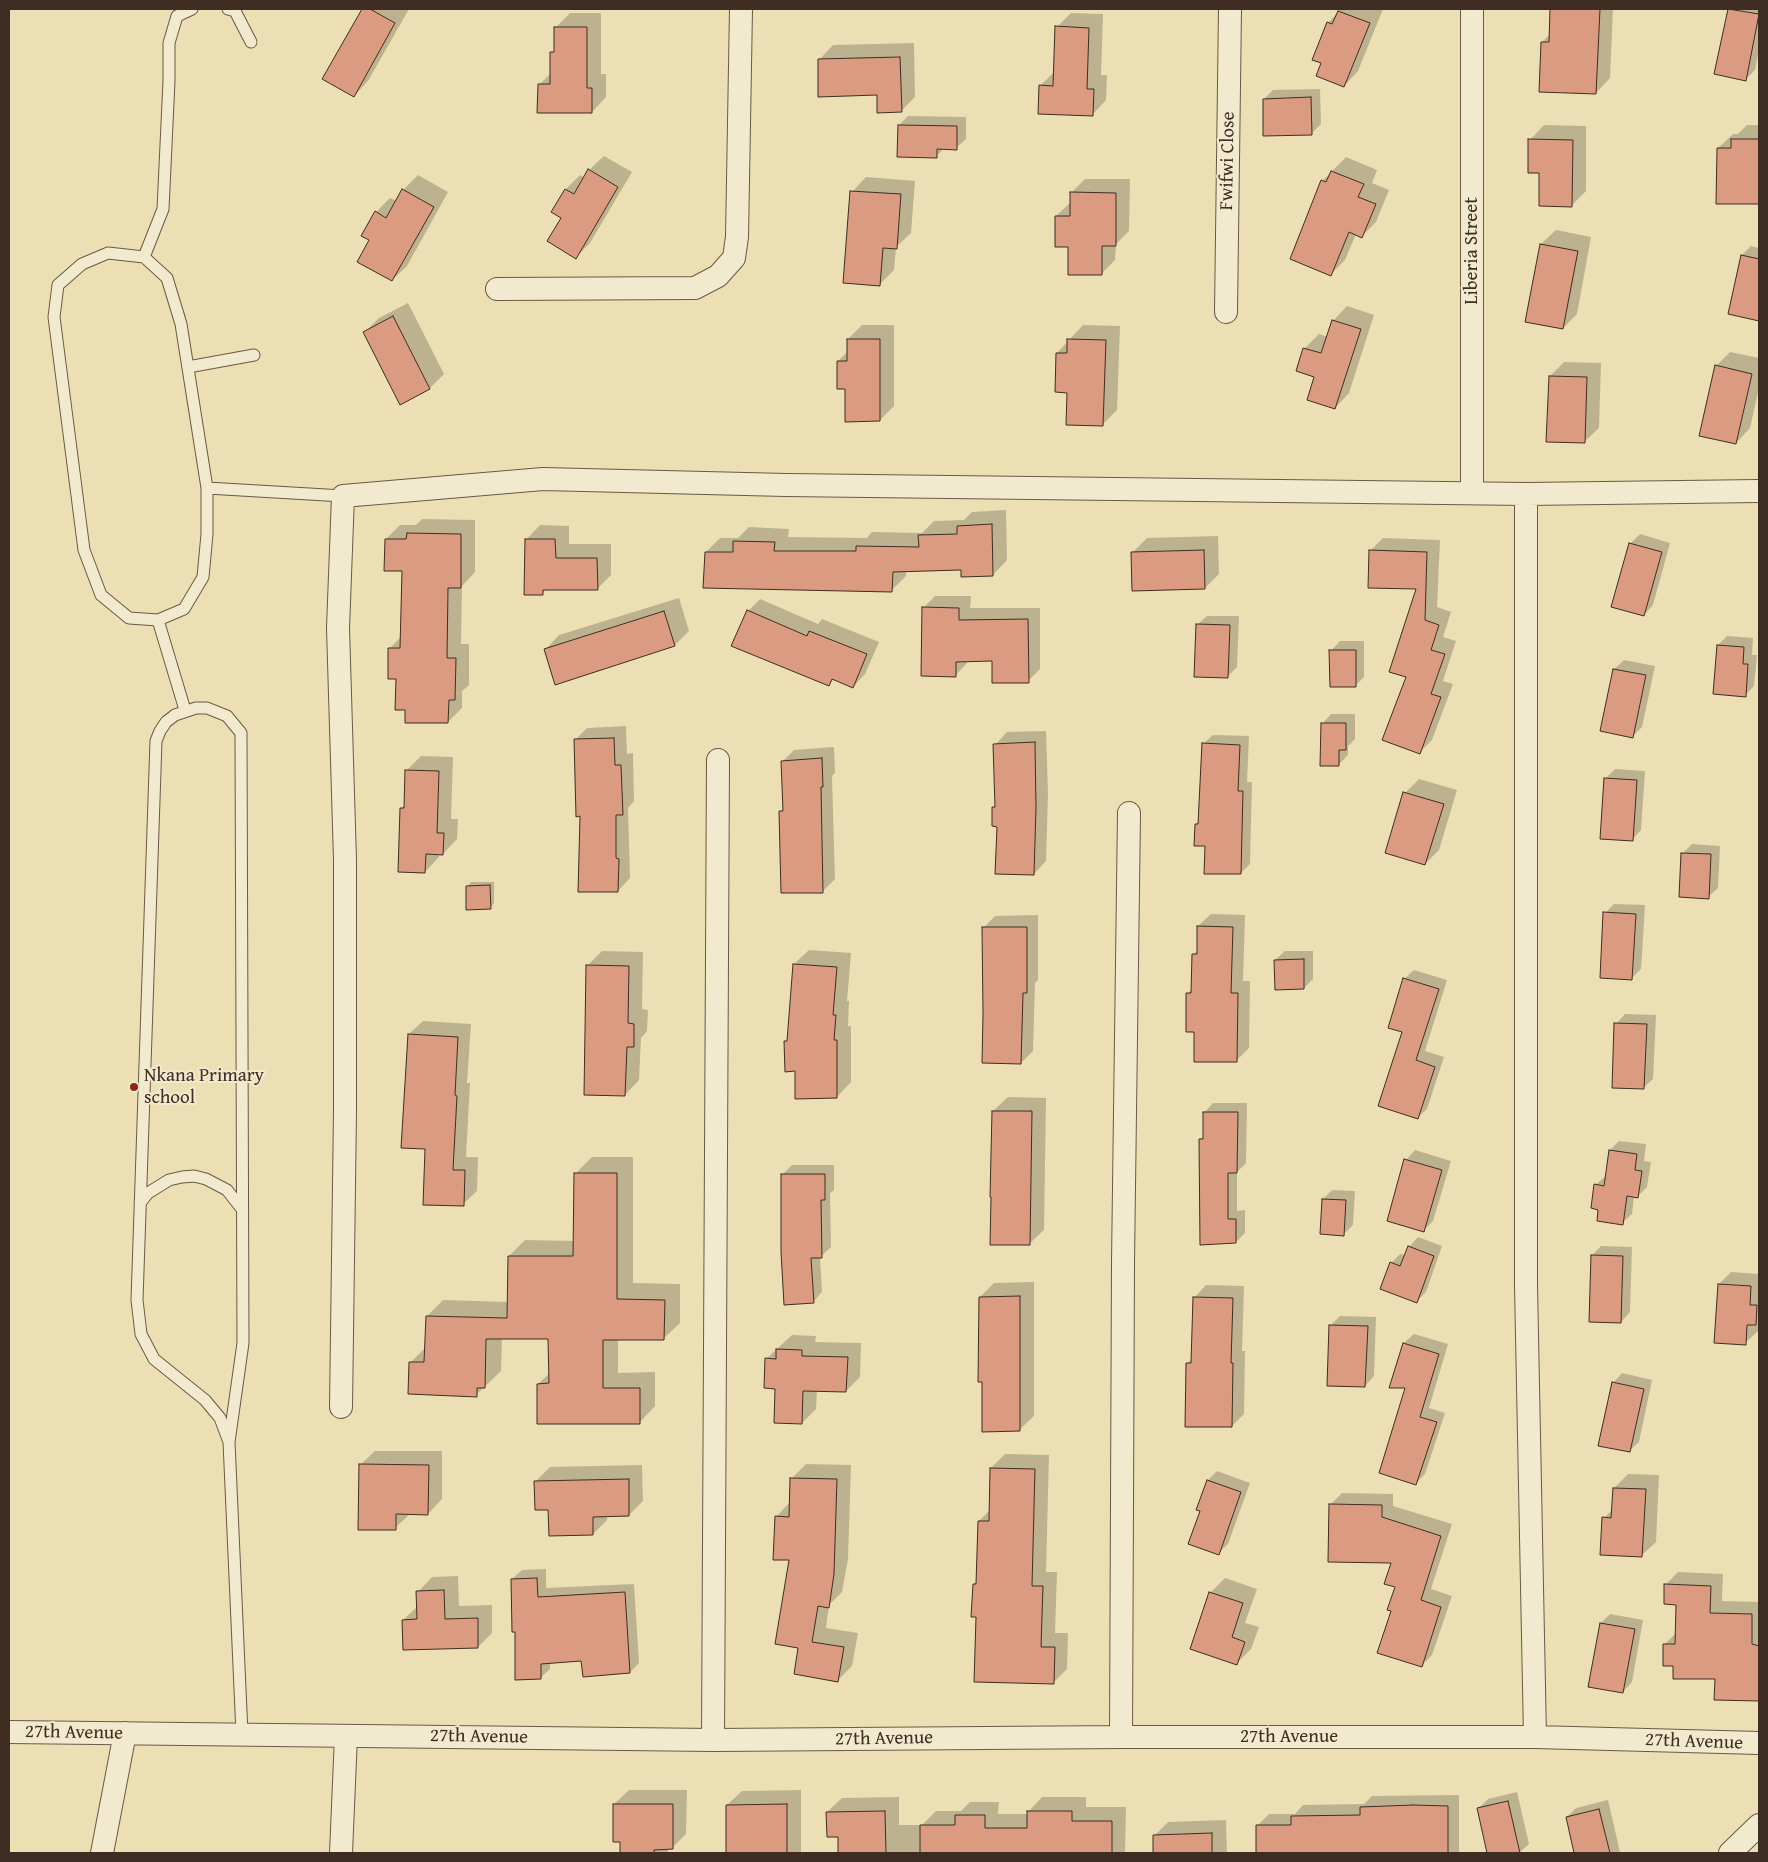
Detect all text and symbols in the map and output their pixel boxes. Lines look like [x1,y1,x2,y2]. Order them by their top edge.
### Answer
street label: Fwifwi Close [1216,111,1240,211]
street label: Liberia Street [1461,197,1483,305]
place label: Nkana Primary school [144,1065,264,1109]
marker: Nkana Primary school [128,1081,140,1093]
street label: 27th Avenue [25,1721,123,1745]
street label: 27th Avenue [430,1725,528,1749]
street label: 27th Avenue [1240,1726,1338,1748]
street label: 27th Avenue [835,1727,933,1751]
street label: 27th Avenue [1645,1729,1743,1755]

